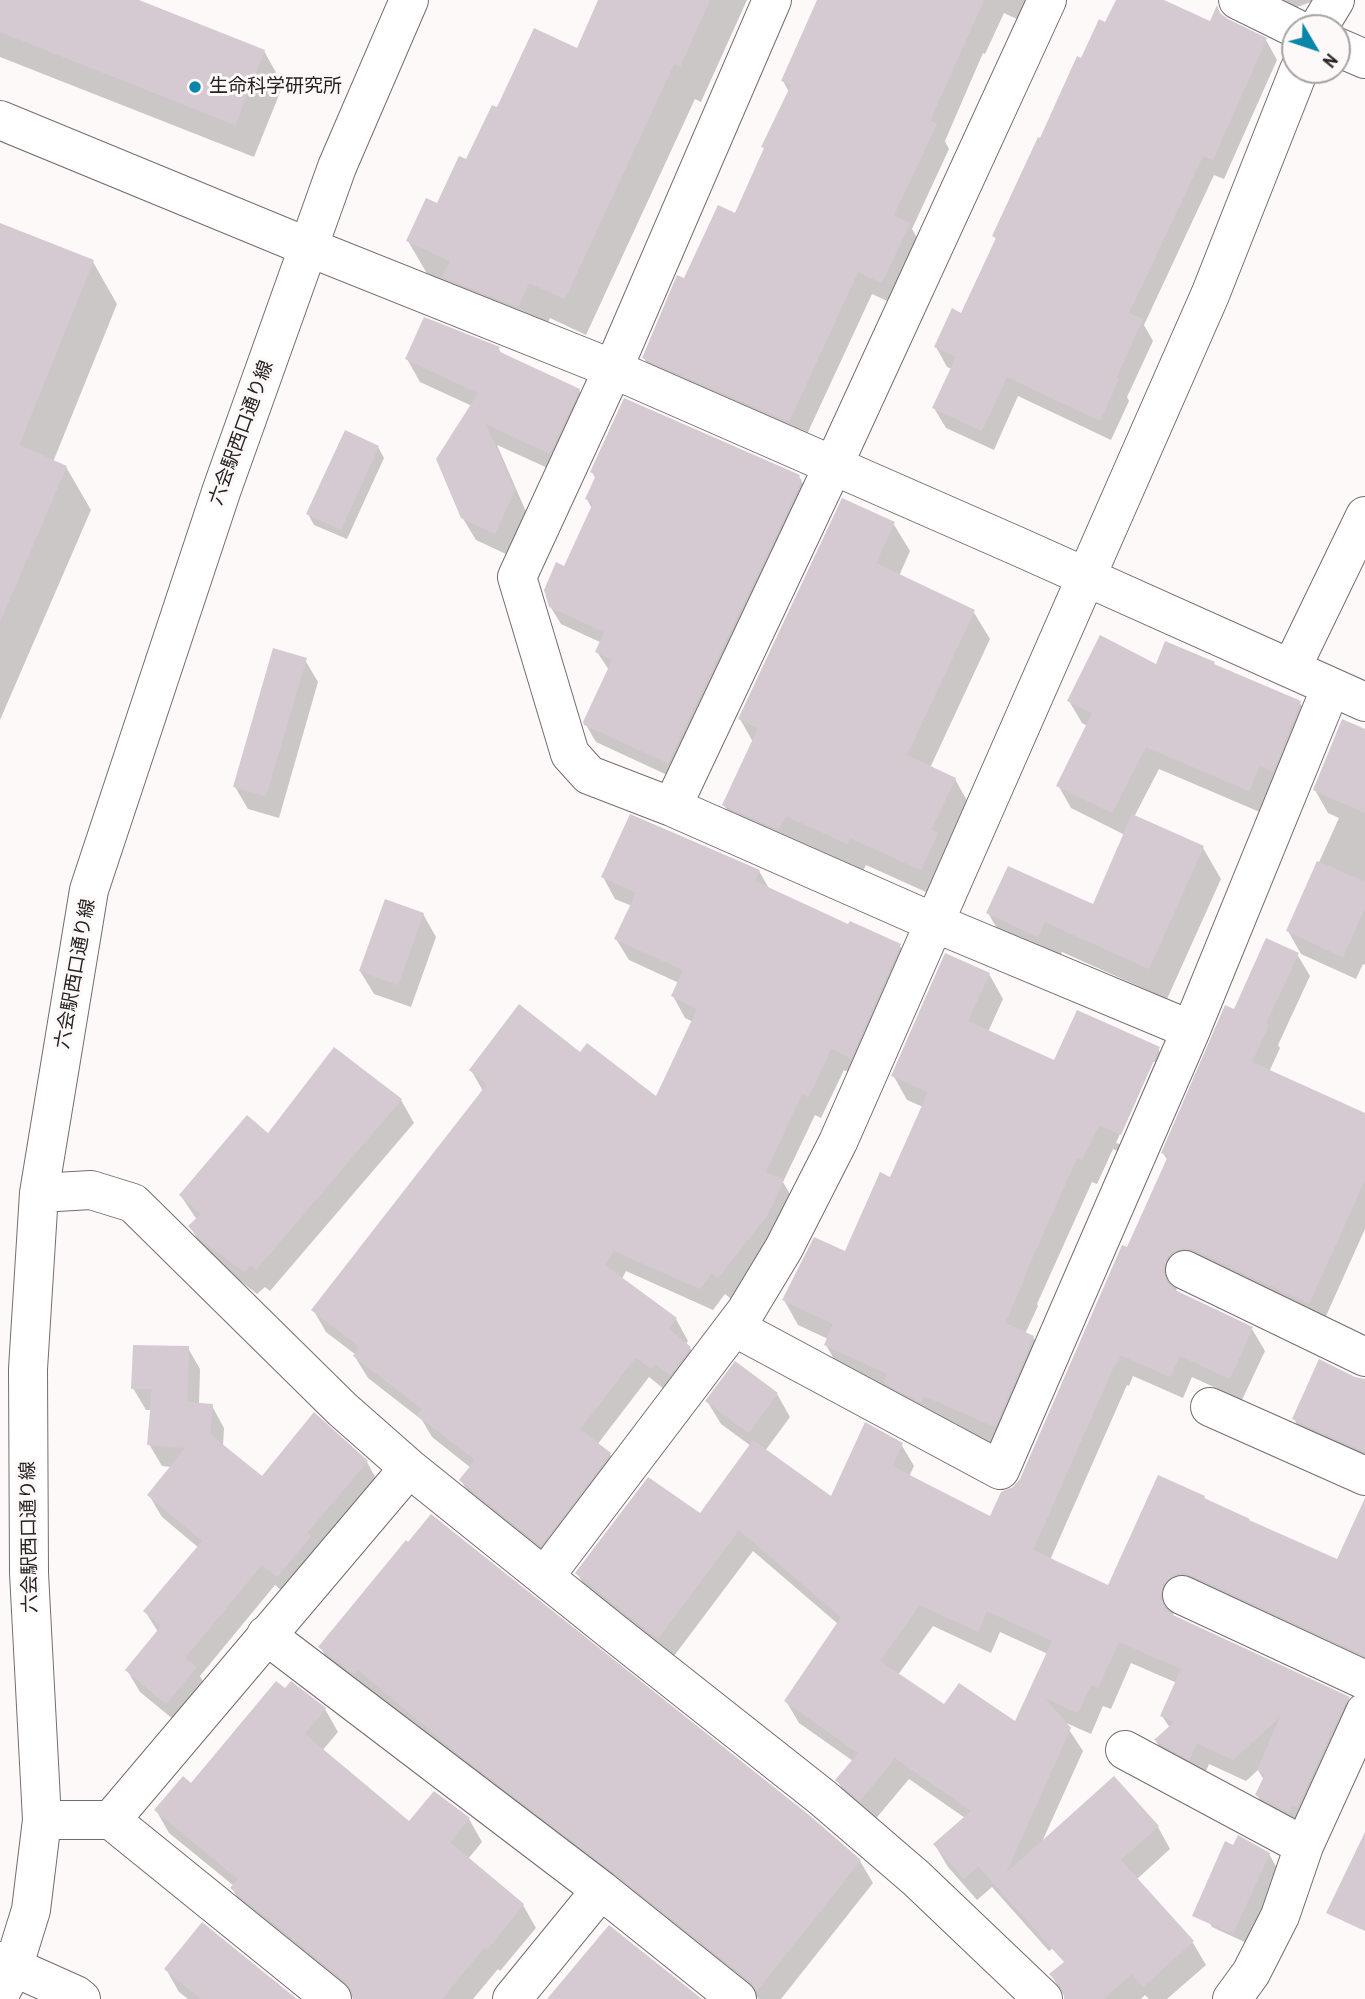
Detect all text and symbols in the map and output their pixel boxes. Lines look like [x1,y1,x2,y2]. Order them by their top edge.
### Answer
north arrow [1281,14,1351,84]
text: N [1317,48,1344,74]
place label: 生命科学研究所 [209,76,342,98]
marker: 生命科学研究所 [187,79,203,95]
street label: 六会駅西口通り線 [205,358,279,508]
street label: 六会駅西口通り線 [52,897,100,1051]
street label: 六会駅西口通り線 [17,1461,43,1613]

